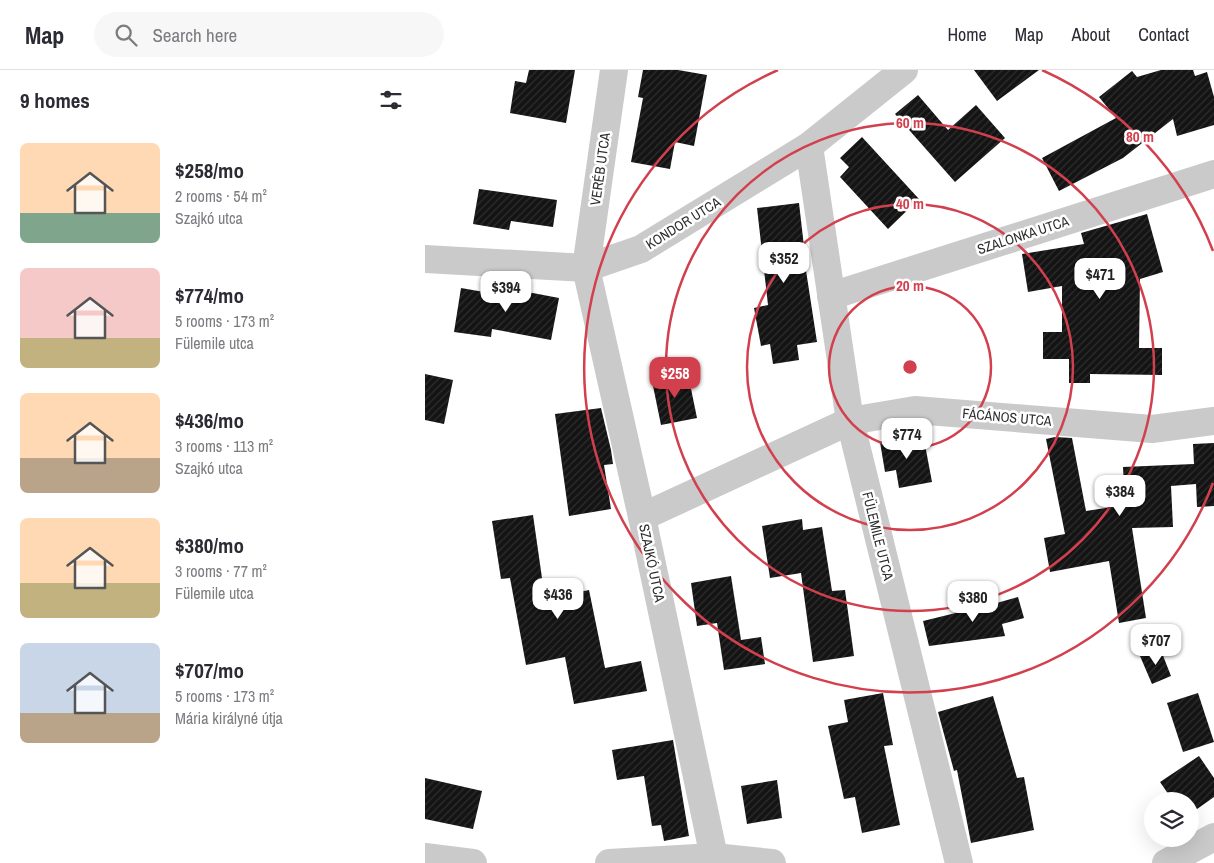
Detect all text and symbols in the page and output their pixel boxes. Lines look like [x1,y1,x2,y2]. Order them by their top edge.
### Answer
search box [94,12,444,57]
text: Map [25,19,64,51]
icon: search [112,21,140,49]
text: Search here [152,22,237,48]
text: Home [947,22,987,47]
text: Map [1015,22,1044,47]
text: About [1072,22,1110,47]
text: Contact [1138,22,1189,47]
text: 9 homes [20,86,90,115]
icon: filters [377,86,405,114]
text: 60 m [896,112,924,133]
text: 80 m [1126,126,1154,147]
street label: VERÉB UTCA [586,131,614,207]
text: $258/mo [175,156,244,185]
icon: home [60,163,120,223]
text: 2 rooms · 54 m² [175,185,267,207]
street label: KONDOR UTCA [642,193,724,253]
text: 40 m [896,193,924,214]
text: Szajkó utca [175,207,243,229]
street label: SZALONKA UTCA [975,212,1071,258]
pin: $352 [754,242,814,284]
text: $352 [769,247,799,269]
pin: $471 [1070,258,1130,300]
text: $471 [1085,263,1115,285]
pin: $394 [476,270,536,313]
text: 20 m [896,275,924,296]
text: $394 [491,276,521,298]
text: $774/mo [175,281,244,310]
icon: home [60,288,120,348]
text: 5 rooms · 173 m² [175,310,274,332]
text: Fülemile utca [175,332,254,354]
pin: $258 [645,356,705,399]
centre of rings [901,358,919,376]
text: $258 [660,362,690,384]
street label: FÁCÁNOS UTCA [962,404,1053,430]
text: $436/mo [175,406,244,435]
icon: home [60,413,120,473]
pin: $774 [877,418,937,460]
text: $774 [892,423,922,445]
text: 3 rooms · 113 m² [175,435,273,457]
text: Szajkó utca [175,457,243,479]
pin: $384 [1090,474,1150,517]
text: $384 [1105,480,1135,502]
street label: FÜLEMILE UTCA [858,490,898,582]
street label: SZAJKÓ UTCA [635,522,669,604]
text: $380/mo [175,531,244,560]
icon: home [60,538,120,598]
text: 3 rooms · 77 m² [175,560,267,582]
pin: $436 [528,578,588,620]
pin: $380 [943,580,1003,623]
text: Fülemile utca [175,582,254,604]
text: $436 [543,583,573,605]
text: $380 [958,586,988,608]
pin: $707 [1126,624,1186,666]
text: $707 [1141,629,1171,651]
text: $707/mo [175,656,244,685]
icon: home [60,663,120,723]
text: 5 rooms · 173 m² [175,685,274,707]
text: Mária királyné útja [175,707,283,729]
map controls [1144,792,1199,847]
button: layers [1144,792,1199,847]

